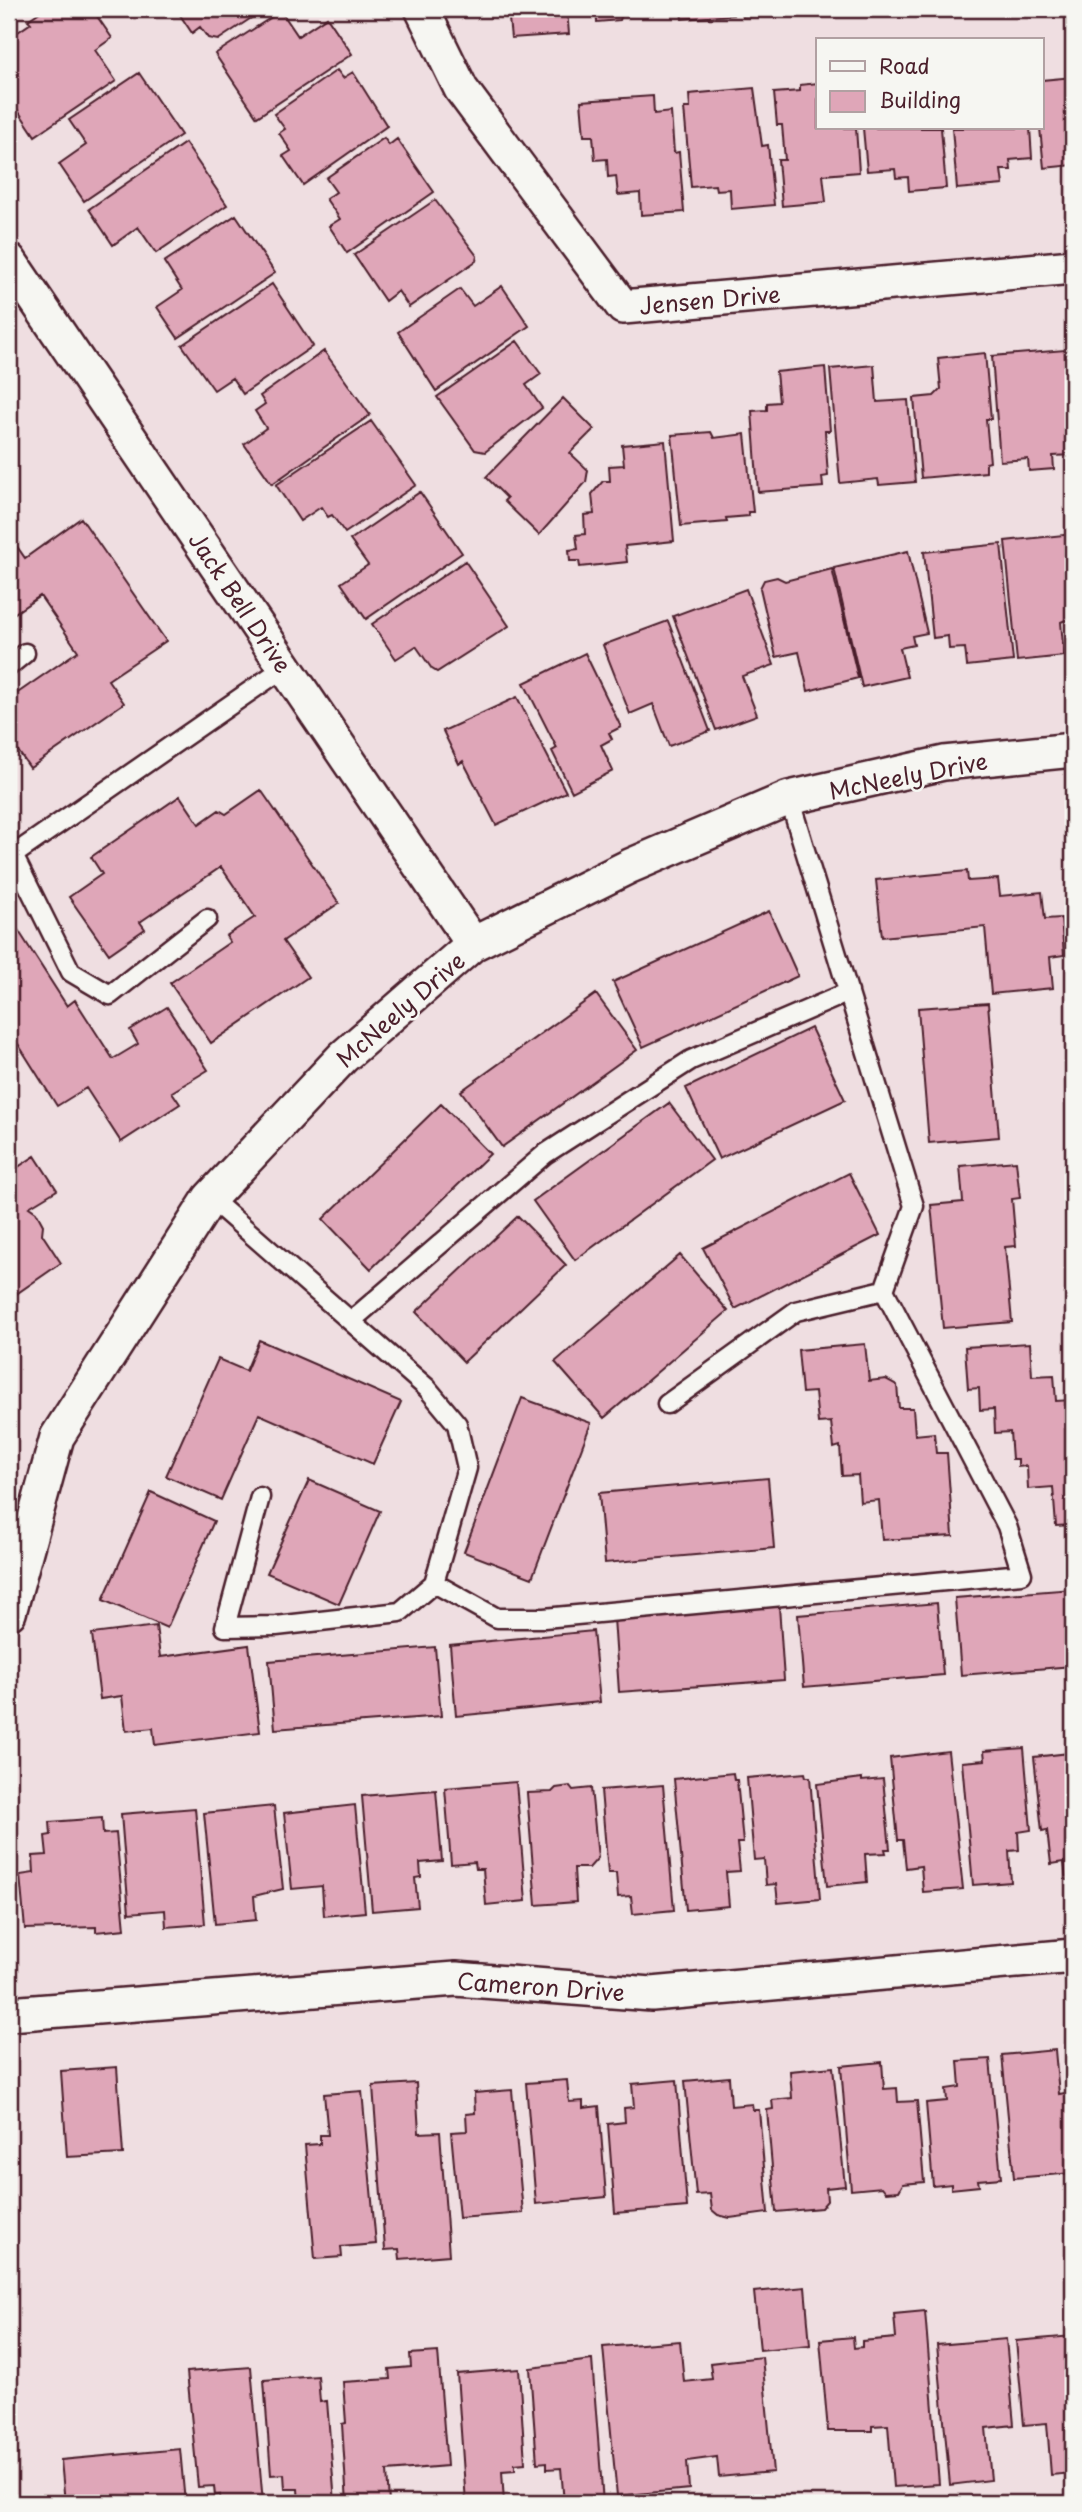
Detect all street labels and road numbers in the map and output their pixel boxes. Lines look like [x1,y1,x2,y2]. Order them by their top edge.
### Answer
street label: Jensen Drive [638,275,782,323]
street label: Jack Bell Drive [181,524,301,680]
street label: McNeely Drive [826,742,990,808]
street label: McNeely Drive [328,943,472,1075]
street label: Cameron Drive [456,1963,626,2009]

